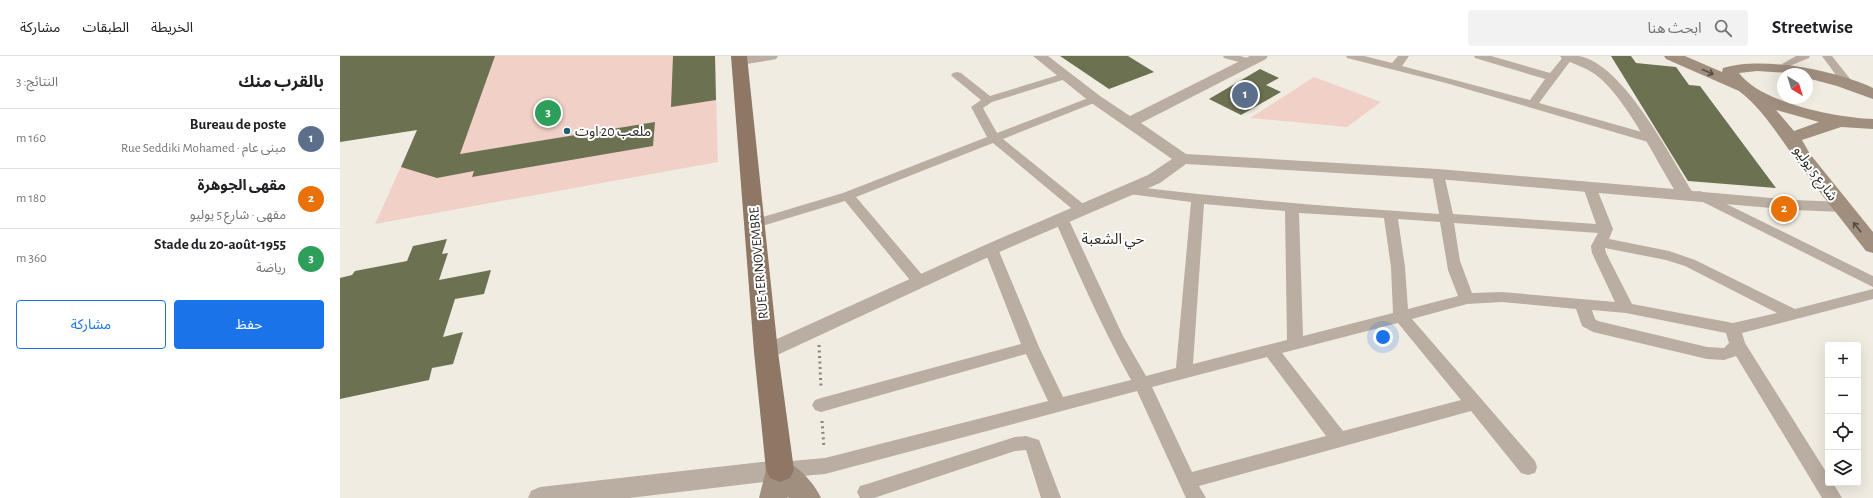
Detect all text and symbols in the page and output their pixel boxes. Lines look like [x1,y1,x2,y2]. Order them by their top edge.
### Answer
search box [1468,10,1748,46]
icon: search [1712,17,1734,39]
text: Streetwise [1772,18,1853,37]
text: مشاركة [20,21,60,35]
text: الطبقات [82,21,129,35]
text: الخريطة [151,21,193,35]
text: ابحث هنا [1648,21,1702,36]
one-way arrow [1701,68,1713,76]
north arrow [1777,68,1813,104]
text: بالقرب منك [239,73,324,90]
text: النتائج: 3 [16,76,58,89]
pin: 1 [1232,80,1258,110]
pin: 3 [535,98,561,128]
text: Bureau de poste [190,117,286,132]
place label: ملعب 20 اوت [575,125,651,140]
marker: ملعب 20 اوت [562,126,572,136]
text: 160 m [16,132,46,145]
text: 1 [309,132,313,145]
text: مبنى عام · Rue Seddiki Mohamed [121,142,286,155]
street label: شارع 5 يوليو [1788,144,1840,205]
text: مقهى الجوهرة [197,178,286,193]
text: 180 m [16,192,46,205]
text: 2 [308,192,314,205]
pin: 2 [1771,194,1797,224]
street label: RUE 1ER NOVEMBRE [747,206,771,320]
text: مقهى · شارع 5 يوليو [190,209,286,222]
one-way arrow [1853,221,1862,232]
district label: حي الشعبة [1082,232,1145,250]
text: Stade du 20-août-1955 [154,237,286,252]
text: 360 m [16,252,47,265]
text: 3 [308,252,314,265]
text: رياضة [256,262,286,275]
button: مشاركة [16,300,166,349]
button: حفظ [174,300,324,349]
your location [1373,327,1393,347]
map controls [1825,342,1861,486]
button: + [1825,342,1861,378]
button: − [1825,378,1861,414]
button: locate [1825,414,1861,450]
button: layers [1825,450,1861,486]

